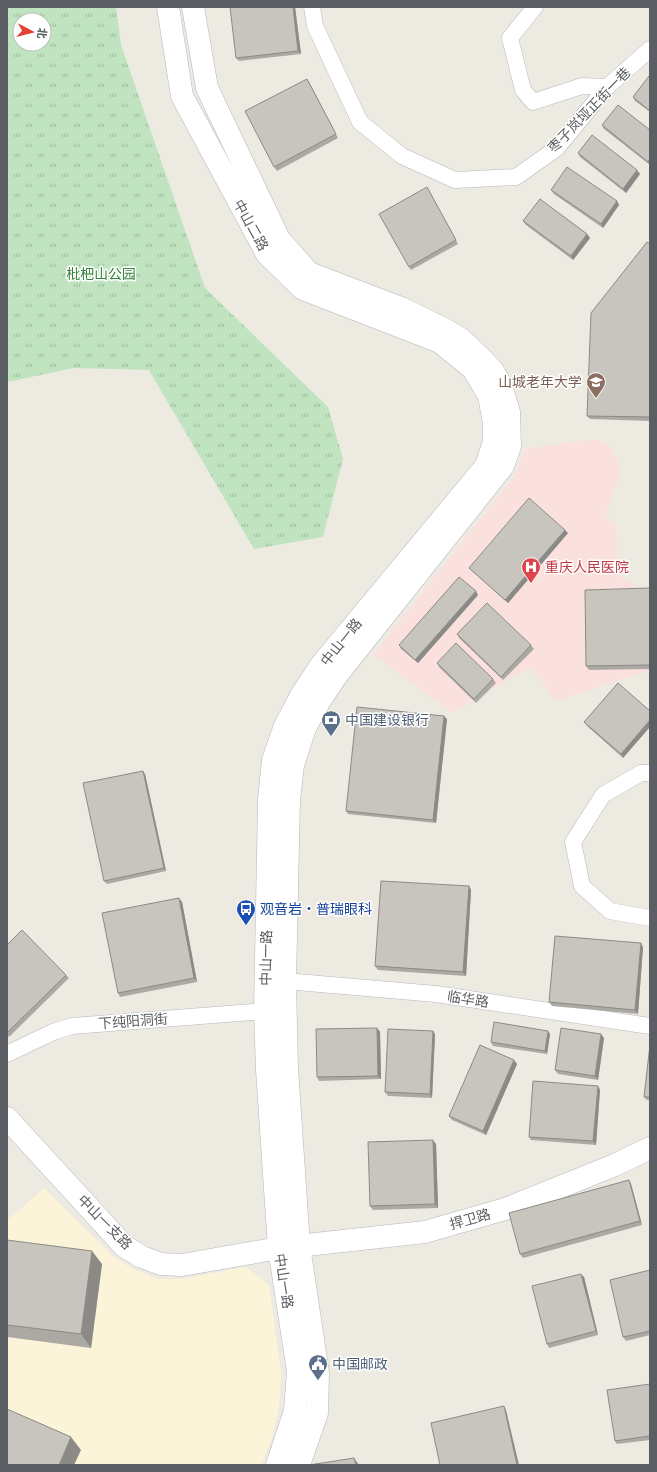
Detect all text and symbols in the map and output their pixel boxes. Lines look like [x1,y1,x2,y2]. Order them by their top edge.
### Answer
north arrow [12,12,52,52]
text: 北 [34,27,49,39]
street label: 枣子岚垭正街一巷 [544,64,634,157]
street label: 中山二路 [230,197,272,254]
park label: 枇杷山公园 [66,266,136,283]
school or university icon: 山城老年大学 [585,371,607,399]
place label: 山城老年大学 [498,374,582,391]
hospital icon: 重庆人民医院 [520,556,542,584]
place label: 重庆人民医院 [545,559,629,576]
street label: 中山一路 [317,615,366,669]
bank icon: 中国建设银行 [320,709,342,737]
place label: 中国建设银行 [345,712,429,729]
bus stop icon: 观音岩‧普瑞眼科 [235,898,257,926]
place label: 观音岩‧普瑞眼科 [260,901,372,918]
street label: 中山一路 [258,930,275,986]
street label: 临华路 [446,988,490,1011]
street label: 下纯阳洞街 [98,1011,169,1032]
street label: 中山一支路 [74,1192,135,1253]
street label: 捍卫路 [448,1206,493,1233]
street label: 中山一路 [271,1252,296,1310]
public building icon: 中国邮政 [307,1353,329,1381]
place label: 中国邮政 [332,1356,388,1373]

